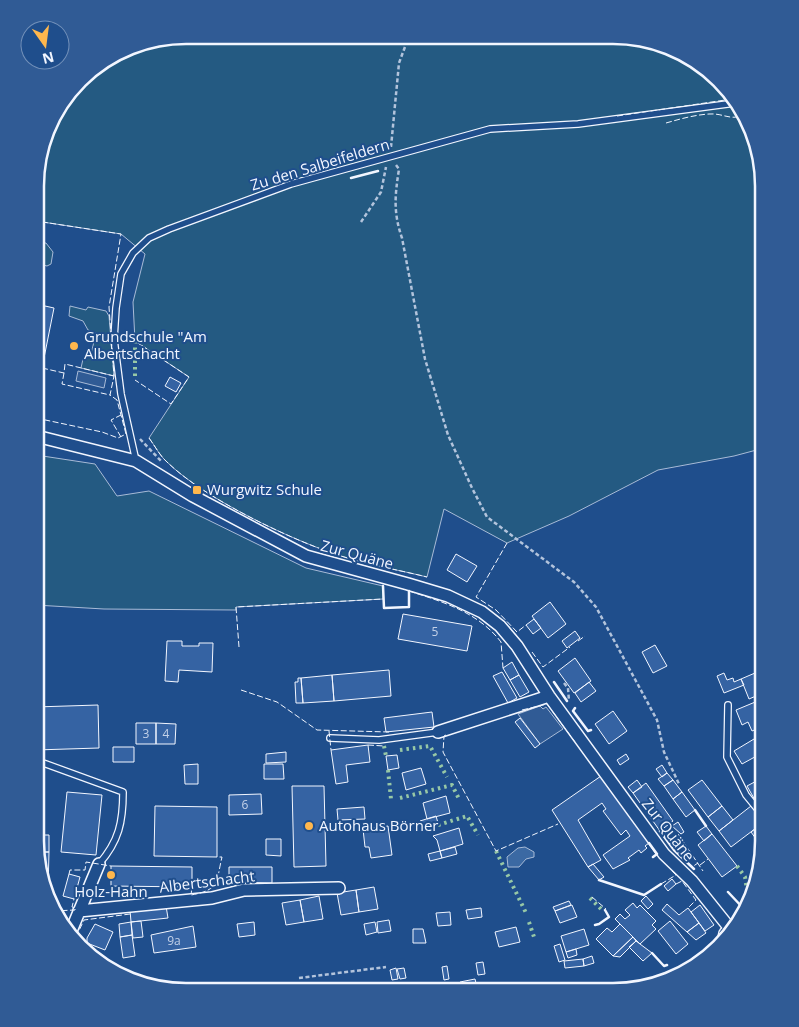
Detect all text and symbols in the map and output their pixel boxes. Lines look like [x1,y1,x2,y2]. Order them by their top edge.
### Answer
north arrow [20,20,70,70]
text: N [40,48,56,69]
street label: Zu den Salbeifeldern [248,133,392,195]
place label: Grundschule "Am Albertschacht [84,326,207,363]
marker: Grundschule "Am Albertschacht [68,340,80,352]
place label: Wurgwitz Schule [207,479,322,499]
marker: Wurgwitz Schule [191,484,203,496]
street label: Zur Quäne [319,535,396,573]
house number: 5 [432,623,439,640]
house number: 3 [143,725,150,742]
house number: 4 [163,725,170,742]
street label: Zur Quäne [638,794,700,865]
house number: 6 [242,796,249,813]
place label: Autohaus Börner [319,815,438,835]
marker: Autohaus Börner [303,820,315,832]
street label: Albertschacht [158,865,256,897]
marker: Holz-Hahn [105,869,117,881]
place label: Holz-Hahn [74,881,148,901]
house number: 9a [167,932,181,949]

